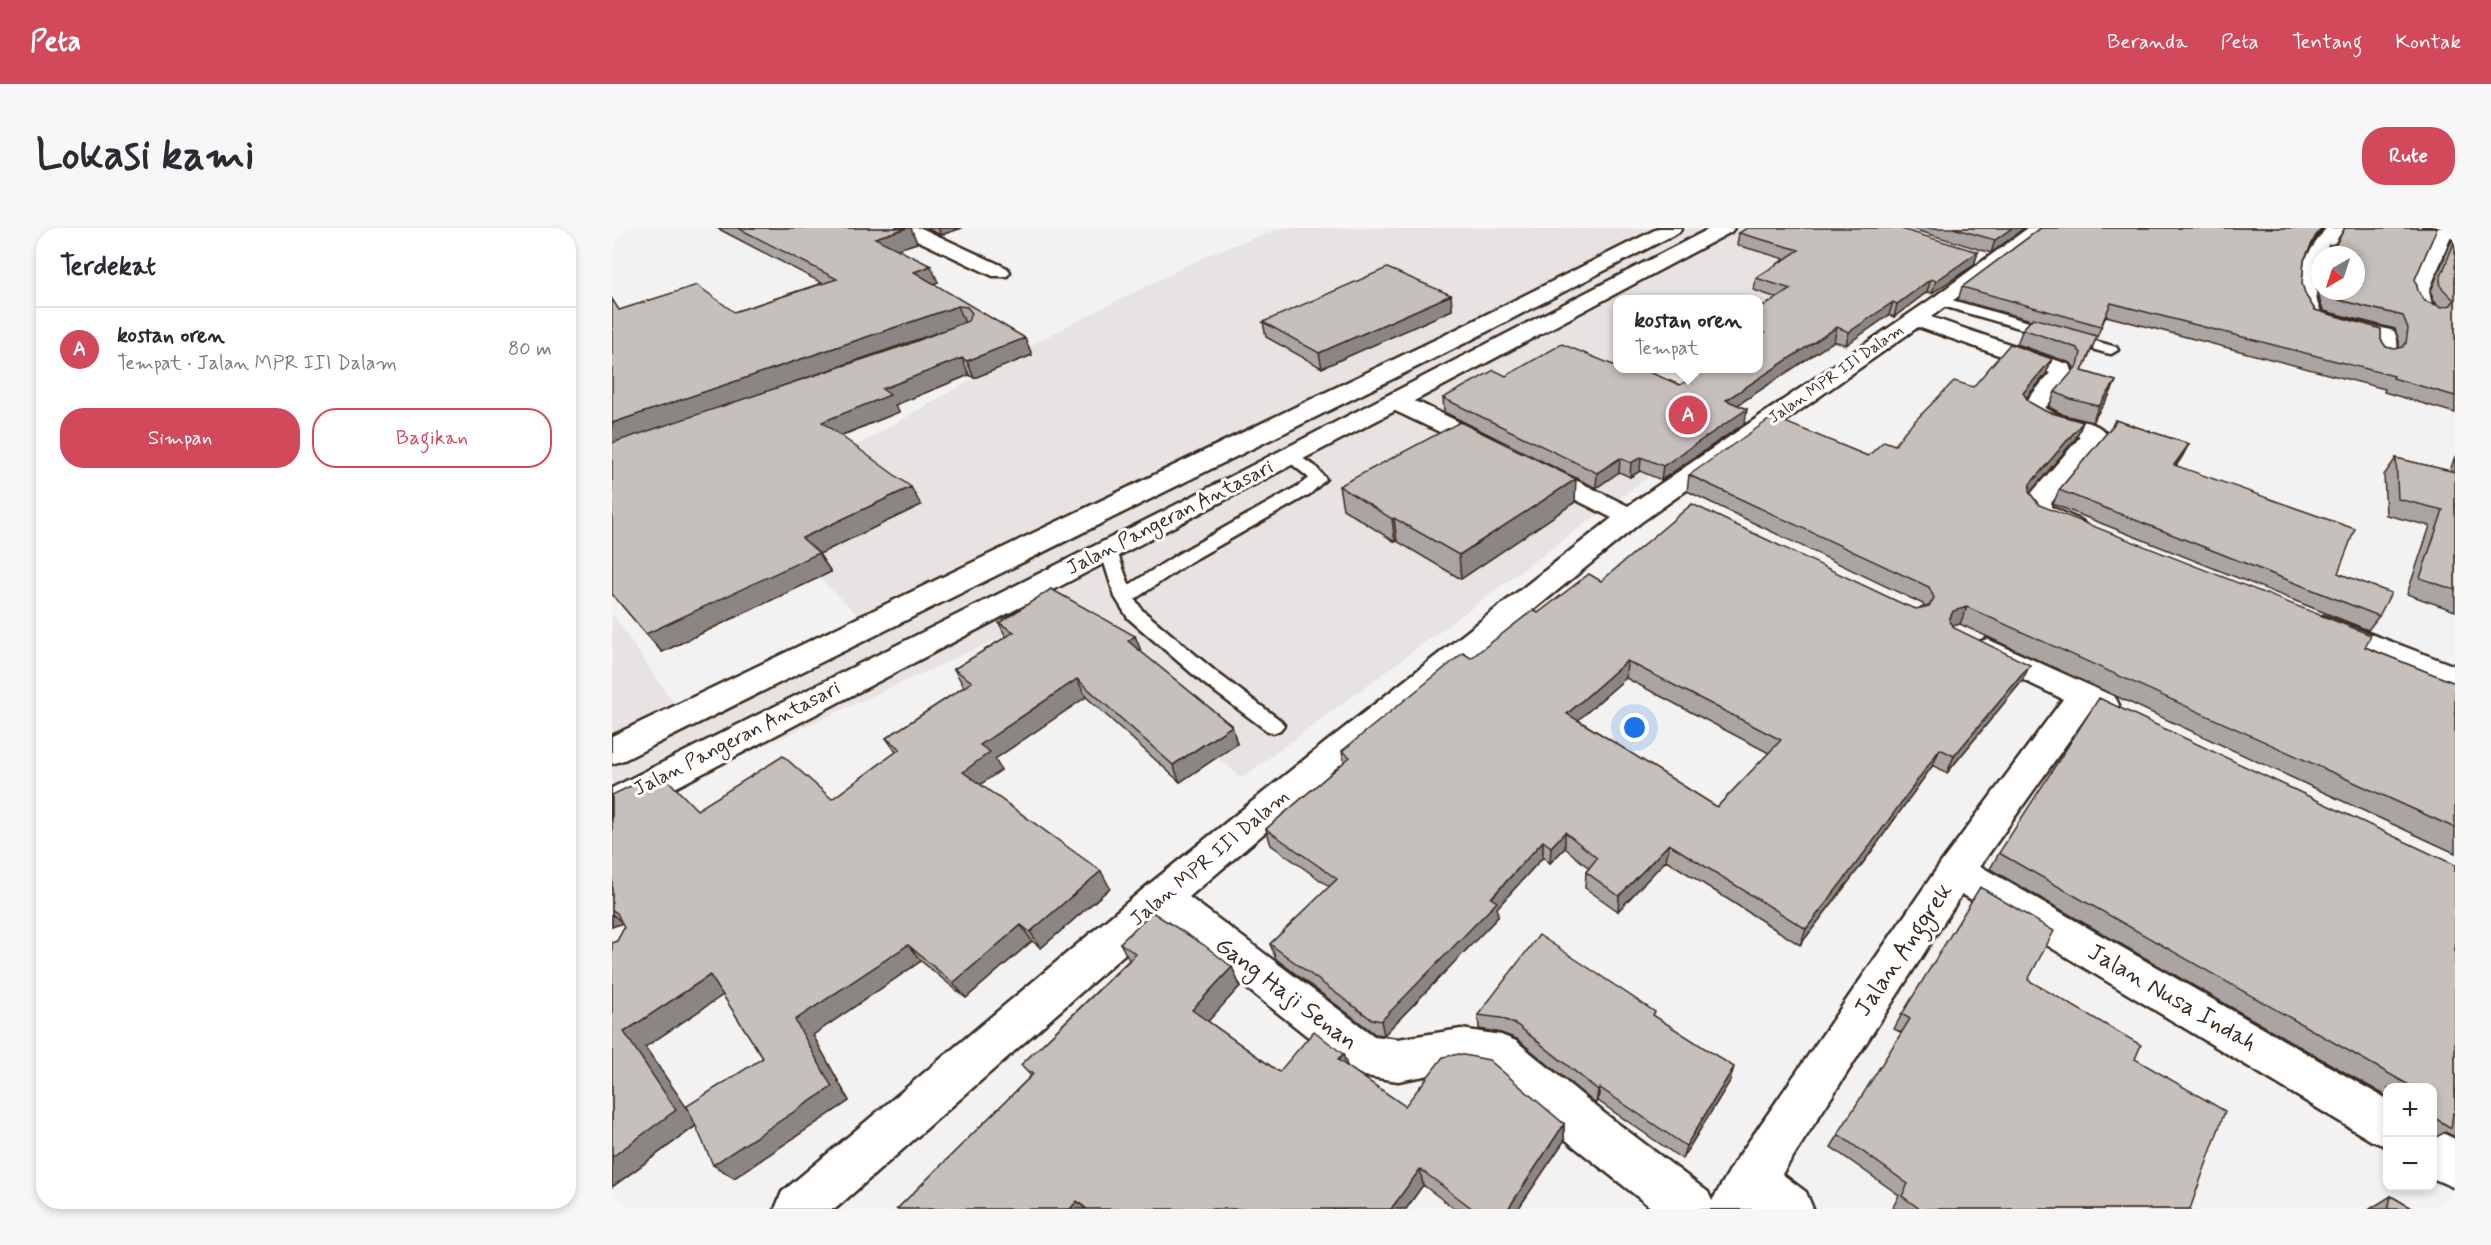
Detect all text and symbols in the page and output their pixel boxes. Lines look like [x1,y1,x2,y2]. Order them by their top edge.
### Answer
text: Peta [30,24,81,61]
text: Beranda [2107,28,2188,56]
text: Peta [2221,28,2259,56]
text: Tentang [2292,28,2362,56]
text: Kontak [2395,28,2461,56]
button: Rute [2362,127,2455,185]
text: Lokasi kami [36,129,255,184]
north arrow [2311,246,2365,300]
text: Terdekat [60,250,156,284]
popup [1613,295,1763,373]
text: kostan oren [1634,307,1742,335]
street label: Jalan MPR III Dalam [1764,319,1908,429]
text: kostan oren [117,322,225,350]
text: Tempat [1634,335,1699,362]
text: A [73,336,86,363]
text: 80 m [508,336,552,363]
text: Tempat · Jalan MPR III Dalam [117,350,397,377]
pin: A [1668,392,1708,438]
button: Simpan [60,408,300,468]
button: Bagikan [312,408,552,468]
street label: Jalan Pangeran Antasari [1062,454,1278,583]
street label: Jalan Pangeran Antasari [629,675,845,804]
your location [1620,713,1649,742]
street label: Jalan MPR III Dalam [1125,783,1295,933]
street label: Jalan Anggrek [1848,877,1963,1025]
street label: Gang Haji Senan [1207,930,1364,1059]
street label: Jalan Nusa Indah [2082,937,2262,1059]
map controls [2383,1083,2437,1191]
button: + [2383,1083,2437,1137]
button: − [2383,1137,2437,1191]

